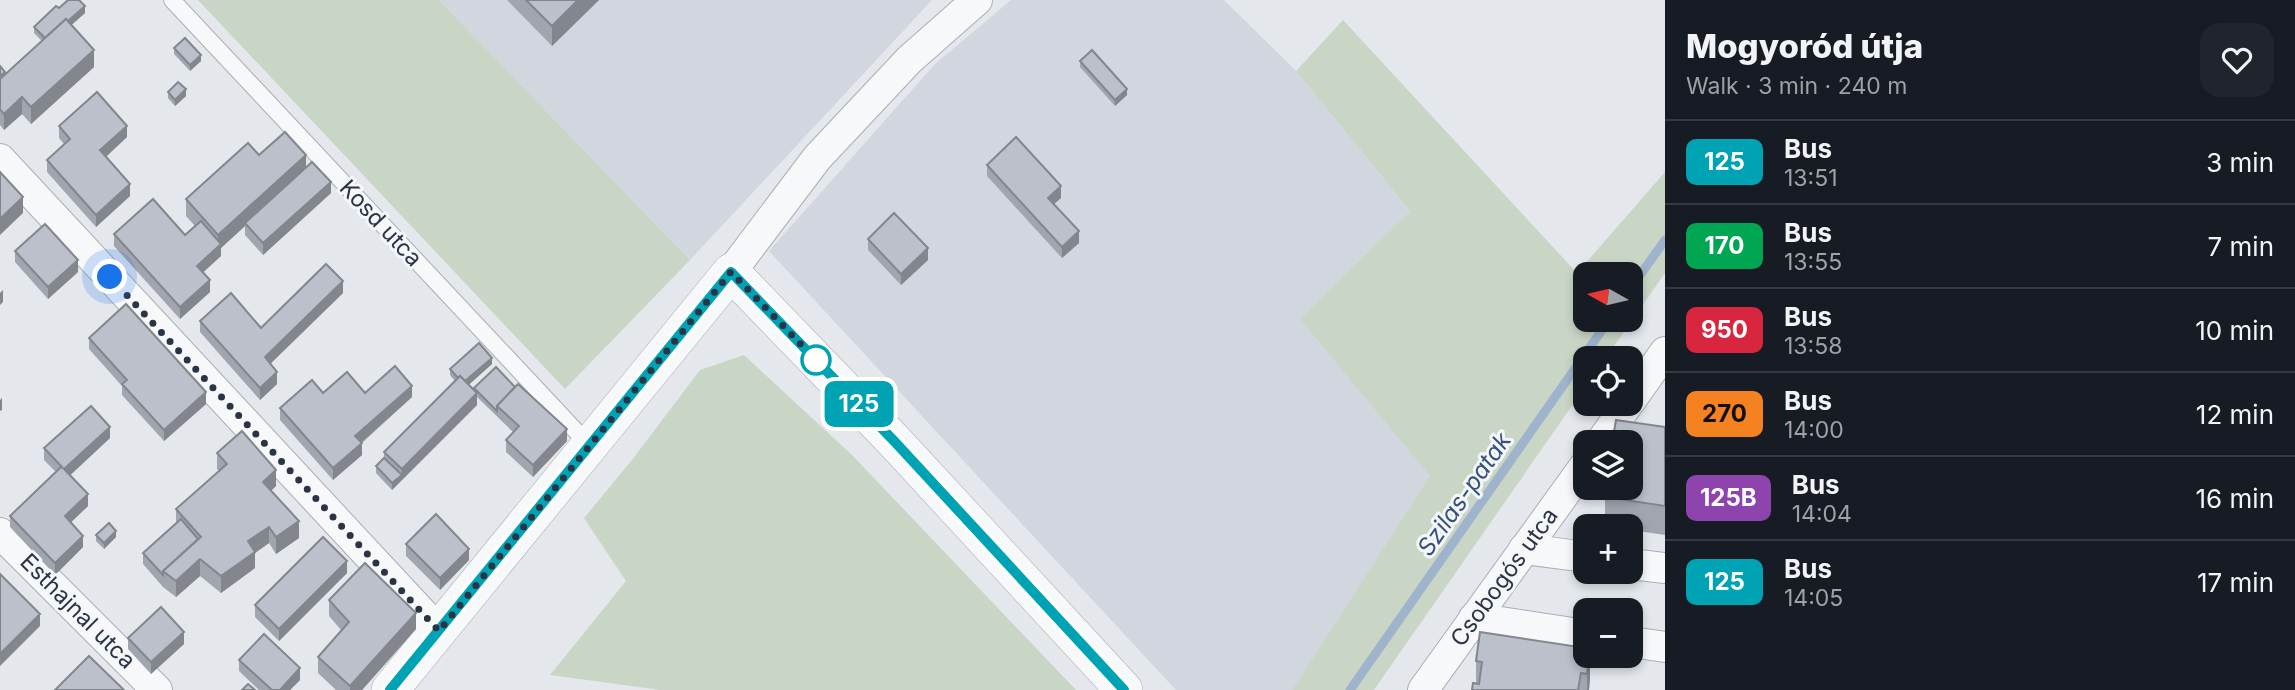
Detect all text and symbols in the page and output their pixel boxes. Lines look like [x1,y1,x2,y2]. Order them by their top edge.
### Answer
button: heart [2200,23,2274,97]
text: Mogyoród útja [1686,26,1923,66]
text: Walk · 3 min · 240 m [1686,72,1907,100]
text: Bus [1784,133,1832,164]
text: 125 [1704,147,1745,176]
text: 3 min [2206,147,2274,178]
text: 13:51 [1784,164,1838,192]
street label: Kosd utca [334,174,428,272]
text: Bus [1784,217,1832,248]
text: 170 [1704,231,1745,260]
text: 7 min [2208,231,2274,262]
text: 13:55 [1784,248,1842,276]
your location [92,259,127,294]
north arrow [1573,262,1643,332]
map controls [1573,262,1643,668]
text: Bus [1784,301,1832,332]
text: 950 [1701,315,1748,344]
text: 10 min [2195,315,2274,346]
text: 13:58 [1784,332,1842,360]
unlabelled marker [801,345,831,375]
button: locate [1573,346,1643,416]
line badge: 125 [819,381,899,427]
text: Bus [1784,385,1832,416]
text: 125 [839,389,879,418]
text: 270 [1702,399,1747,428]
text: 12 min [2196,399,2274,430]
text: 14:00 [1784,416,1844,444]
water label: Szilas-patak [1411,426,1518,561]
button: layers [1573,430,1643,500]
text: Bus [1792,469,1840,500]
text: 125B [1700,483,1757,512]
text: 16 min [2196,483,2274,514]
text: 14:04 [1792,500,1852,528]
street label: Csobogós utca [1444,502,1564,652]
button: + [1573,514,1643,584]
street label: Esthajnal utca [15,548,141,674]
text: Bus [1784,553,1832,584]
text: 125 [1704,567,1745,596]
text: 17 min [2197,567,2274,598]
text: 14:05 [1784,584,1843,612]
button: − [1573,598,1643,668]

